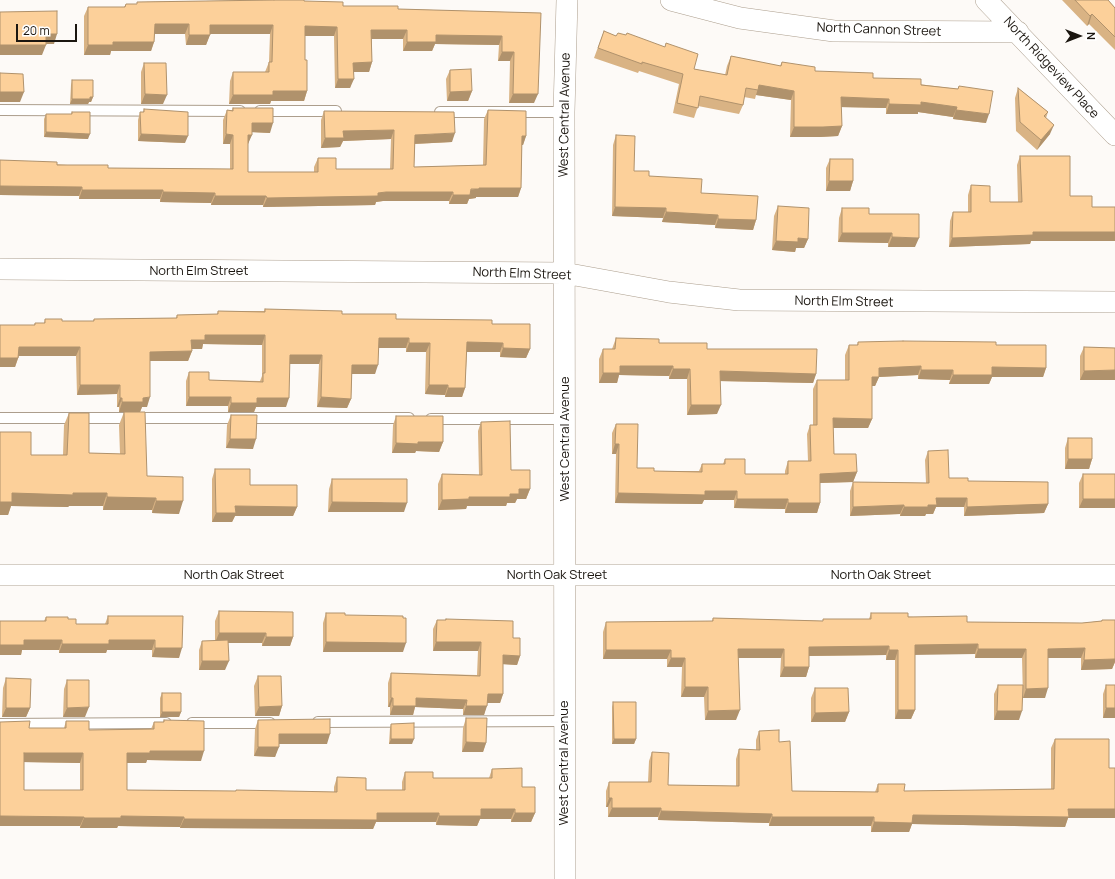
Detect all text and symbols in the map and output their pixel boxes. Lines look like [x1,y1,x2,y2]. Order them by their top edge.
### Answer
street label: North Ridgeview Place [1000,14,1102,122]
scale bar [18,16,79,42]
north arrow [1059,16,1099,56]
street label: North Cannon Street [816,20,942,40]
text: 20 m [23,22,50,39]
street label: West Central Avenue [556,52,574,178]
street label: North Elm Street [149,263,249,279]
street label: North Elm Street [472,264,572,284]
street label: North Elm Street [794,293,894,311]
street label: West Central Avenue [557,376,573,502]
street label: North Oak Street [184,567,284,583]
street label: North Oak Street [507,567,607,583]
street label: North Oak Street [831,567,931,583]
street label: West Central Avenue [556,700,572,826]

